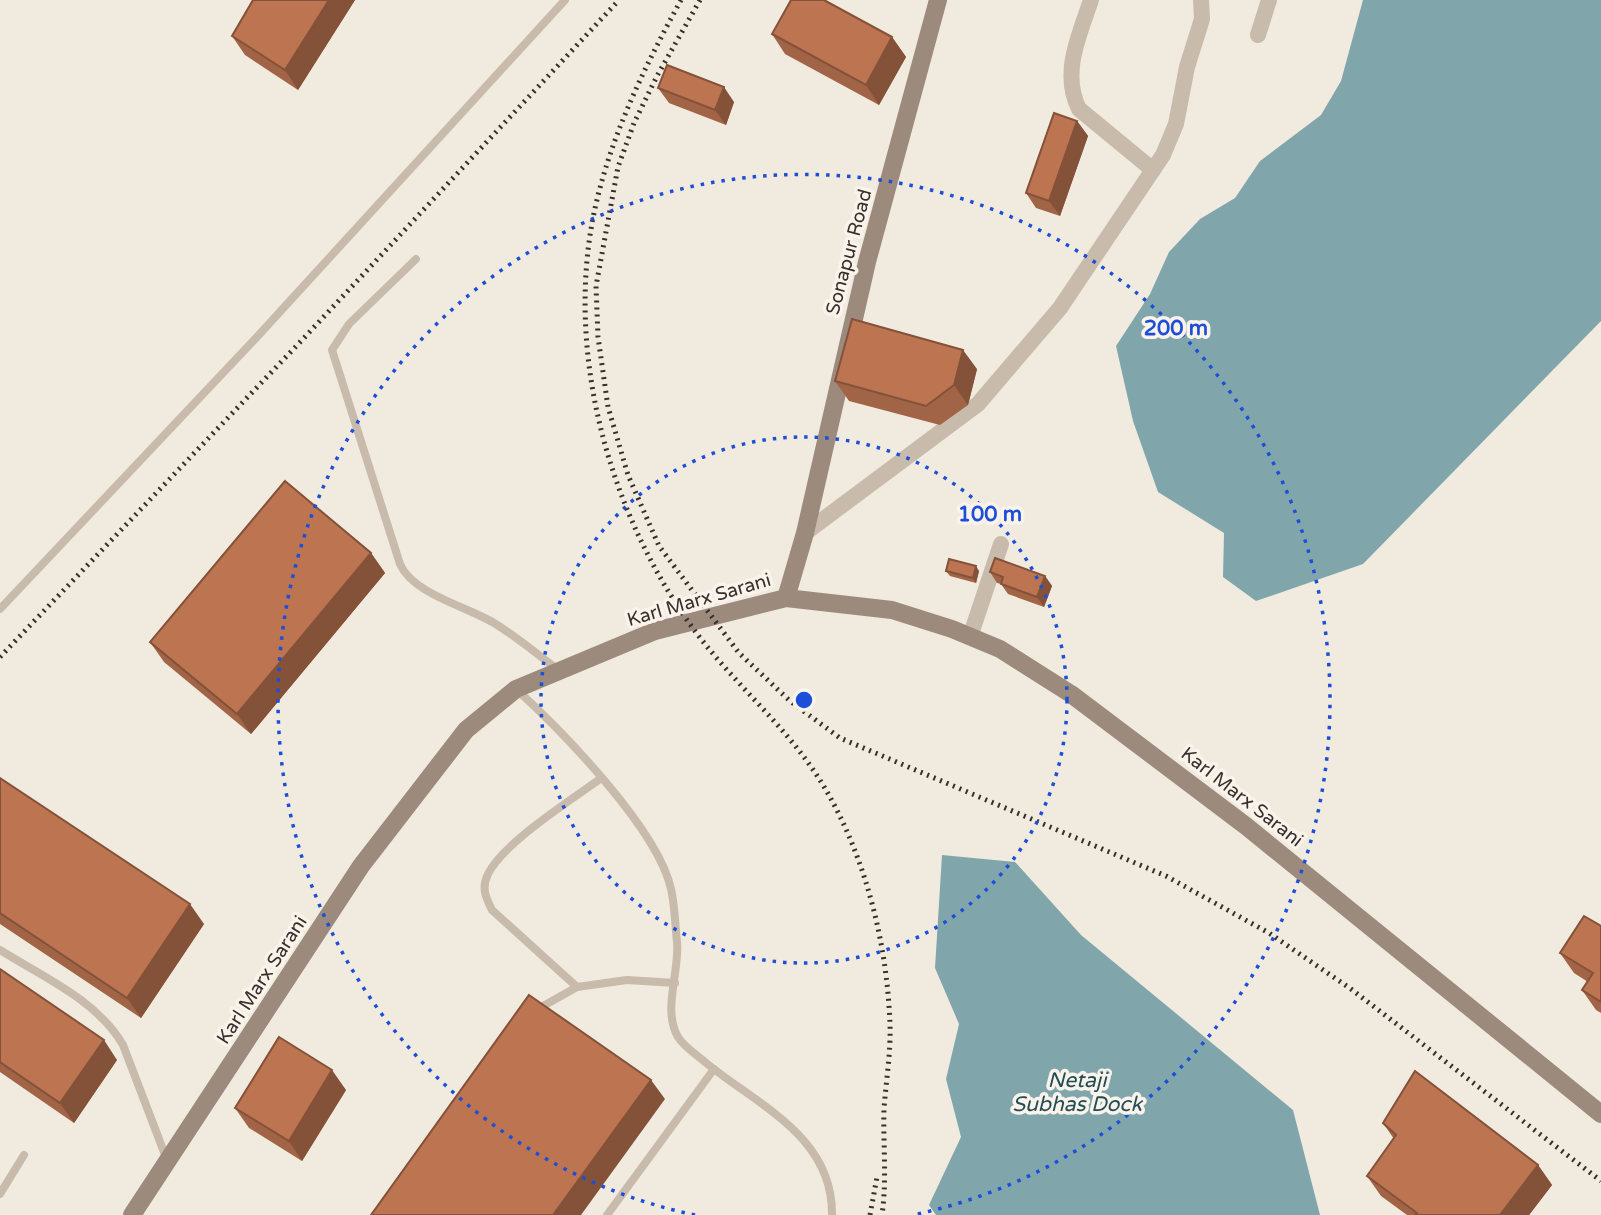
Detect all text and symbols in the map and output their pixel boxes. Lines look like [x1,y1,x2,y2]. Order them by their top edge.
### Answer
street label: Sonapur Road [822,187,876,317]
text: 200 m [1144,316,1208,341]
text: 100 m [958,502,1022,527]
street label: Karl Marx Sarani [625,569,773,631]
centre of rings [792,688,816,712]
street label: Karl Marx Sarani [1177,743,1307,851]
street label: Karl Marx Sarani [212,912,312,1048]
water label: Netaji Subhas Dock [1012,1068,1143,1117]

